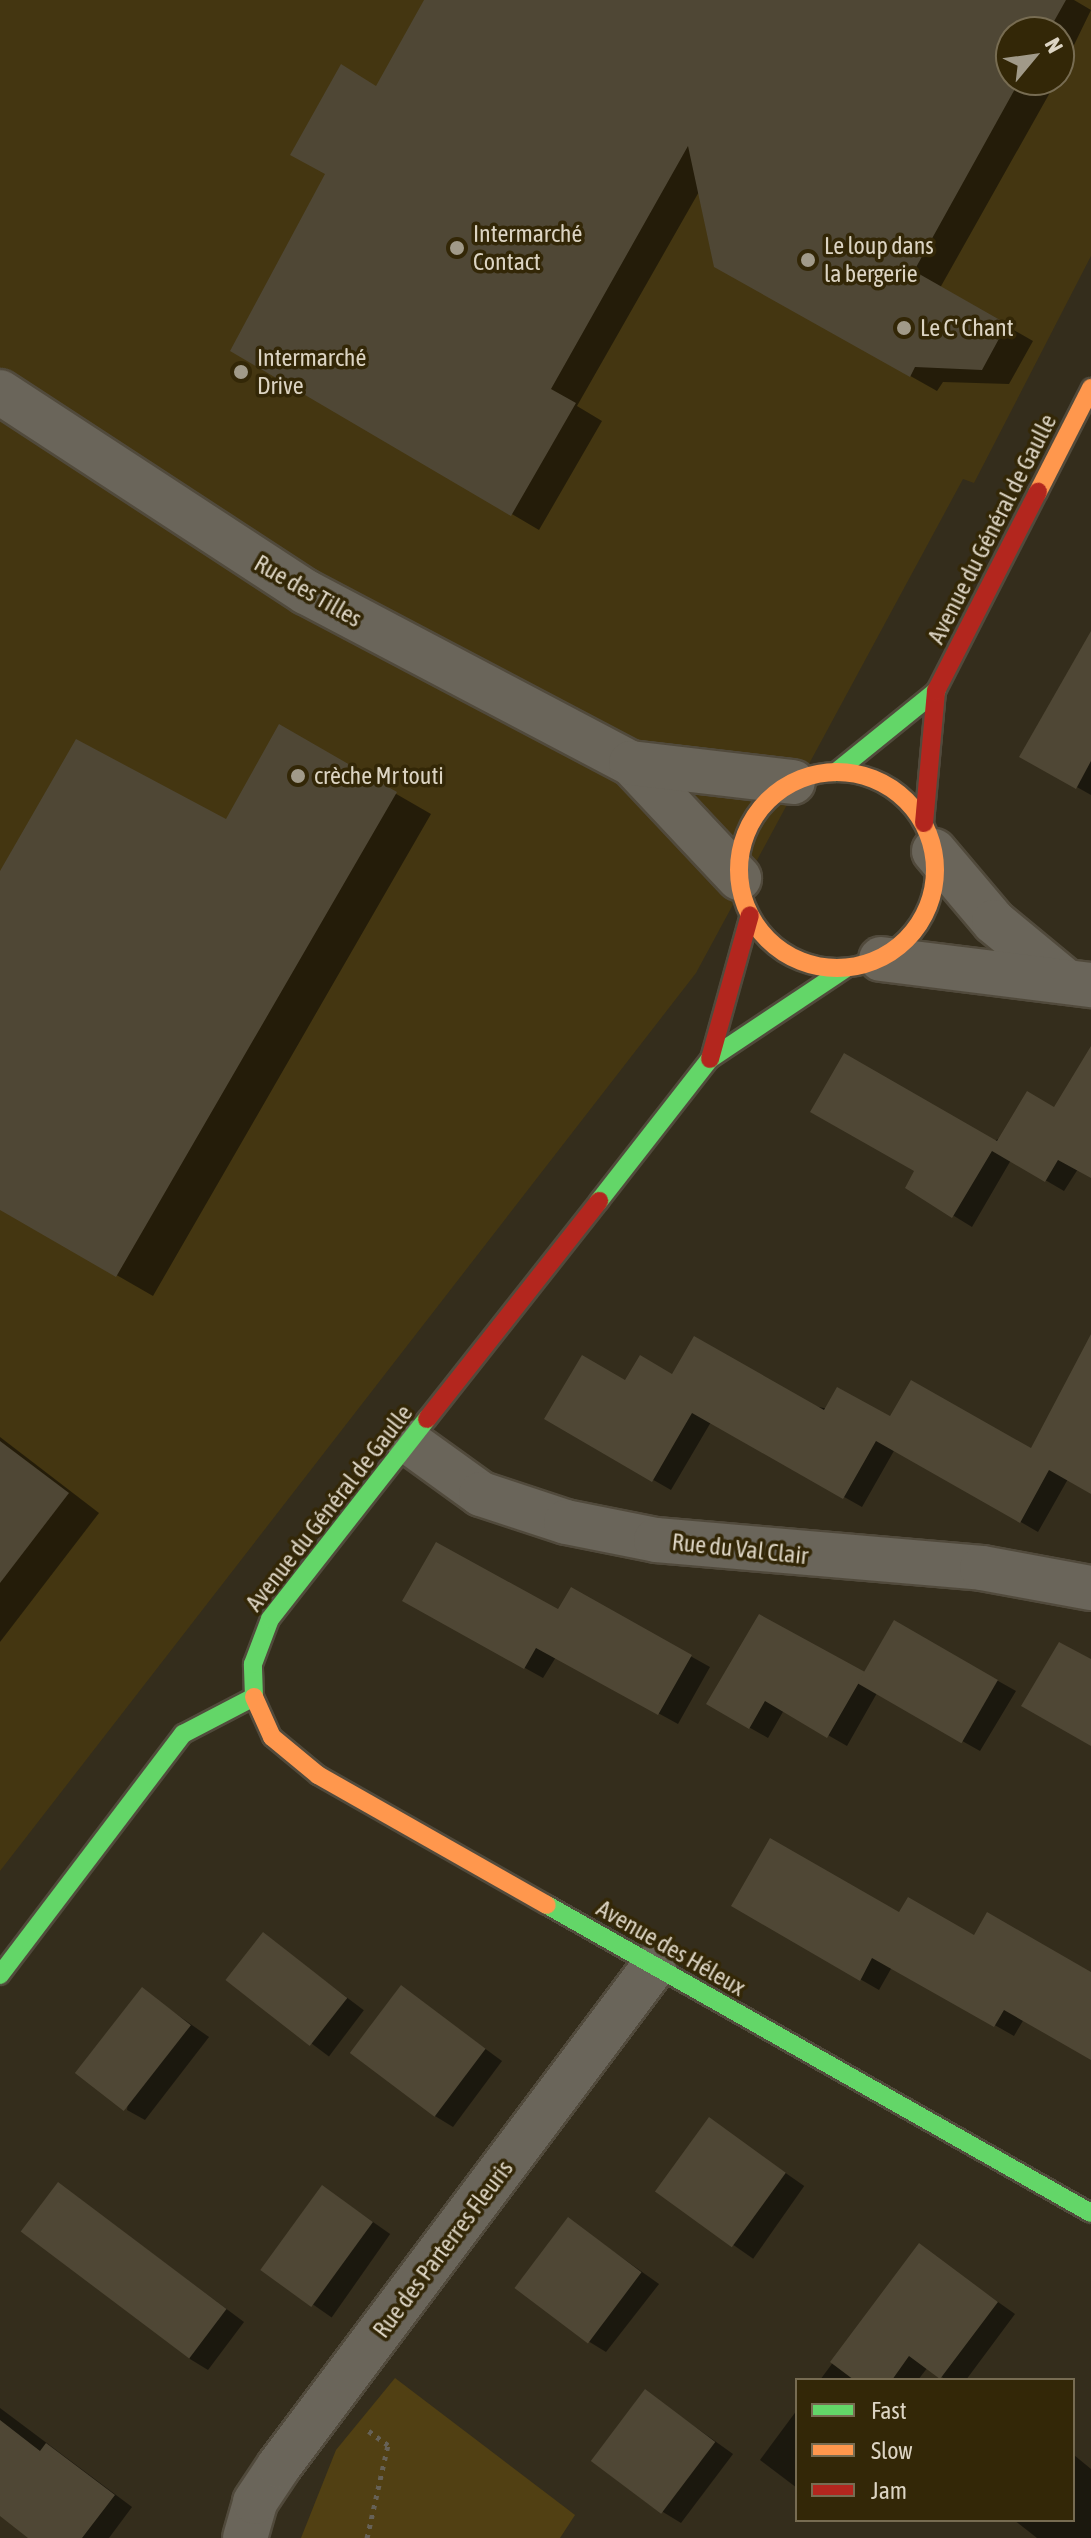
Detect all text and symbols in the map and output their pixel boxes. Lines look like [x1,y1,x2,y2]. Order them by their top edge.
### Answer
north arrow [995,16,1075,96]
text: N [1040,33,1069,57]
place label: Intermarché Contact [473,220,582,276]
place label: Le loup dans la bergerie [824,232,934,288]
marker: Intermarché Contact [448,239,466,257]
marker: Le loup dans la bergerie [799,251,817,269]
place label: Le C' Chant [920,314,1014,342]
marker: Le C' Chant [895,319,913,337]
place label: Intermarché Drive [257,344,366,400]
marker: Intermarché Drive [232,363,250,381]
street label: Avenue du Général de Gaulle [922,409,1062,649]
street label: Rue des Tilles [249,549,367,633]
place label: crèche Mr touti [314,762,444,790]
marker: crèche Mr touti [289,767,307,785]
street label: Avenue du Général de Gaulle [239,1399,419,1617]
street label: Rue du Val Clair [670,1528,810,1570]
street label: Avenue des Héleux [592,1894,750,2002]
street label: Rue des Parterres Fleuris [367,2155,519,2343]
legend [795,2378,1075,2522]
text: Fast [871,2397,907,2424]
text: Slow [871,2437,913,2464]
text: Jam [871,2477,907,2504]

